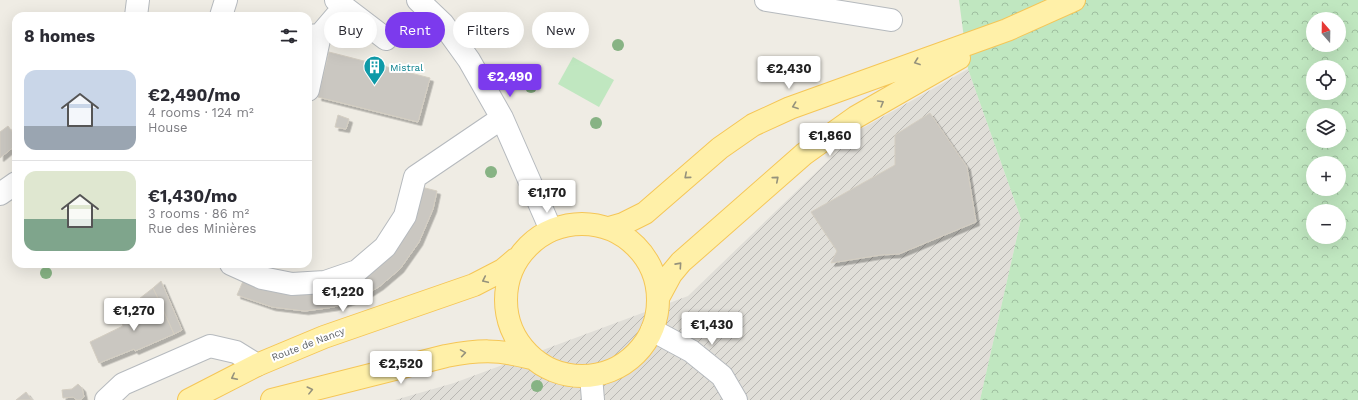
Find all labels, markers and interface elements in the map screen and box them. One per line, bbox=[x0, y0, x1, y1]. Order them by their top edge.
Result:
chip: Buy bbox=[324, 12, 377, 48]
chip: Rent bbox=[385, 12, 445, 48]
chip: Filters bbox=[453, 12, 524, 48]
chip: New bbox=[532, 12, 589, 48]
north arrow bbox=[1306, 12, 1346, 52]
map controls bbox=[1306, 12, 1346, 244]
icon: filters bbox=[278, 25, 300, 47]
text: 8 homes bbox=[24, 26, 95, 46]
building icon: Mistral bbox=[361, 54, 387, 87]
pin: €2,430 bbox=[756, 56, 822, 90]
one-way arrow bbox=[914, 58, 921, 66]
button: locate bbox=[1306, 60, 1346, 100]
text: €2,430 bbox=[766, 61, 812, 76]
place label: Mistral bbox=[390, 62, 423, 73]
pin: €2,490 bbox=[477, 64, 543, 98]
text: €2,490 bbox=[487, 69, 533, 84]
text: €2,490/mo bbox=[148, 85, 241, 105]
icon: home bbox=[56, 86, 104, 134]
one-way arrow bbox=[877, 100, 884, 107]
one-way arrow bbox=[791, 101, 798, 109]
text: 4 rooms · 124 m² bbox=[148, 105, 254, 120]
button: layers bbox=[1306, 108, 1346, 148]
text: House bbox=[148, 120, 188, 135]
pin: €1,860 bbox=[797, 123, 863, 157]
text: €1,860 bbox=[808, 128, 852, 143]
button: + bbox=[1306, 156, 1346, 196]
one-way arrow bbox=[684, 172, 691, 179]
one-way arrow bbox=[771, 176, 779, 183]
pin: €1,170 bbox=[514, 180, 580, 214]
text: €1,170 bbox=[528, 185, 566, 200]
text: €1,430/mo bbox=[148, 186, 237, 206]
icon: home bbox=[56, 187, 104, 235]
button: − bbox=[1306, 204, 1346, 244]
text: 3 rooms · 86 m² bbox=[148, 206, 249, 221]
text: Rue des Minières bbox=[148, 221, 256, 236]
one-way arrow bbox=[674, 262, 682, 270]
one-way arrow bbox=[482, 275, 490, 283]
pin: €1,220 bbox=[310, 279, 376, 313]
text: €1,220 bbox=[322, 284, 364, 299]
pin: €1,270 bbox=[101, 298, 167, 332]
text: €1,270 bbox=[113, 303, 155, 318]
pin: €1,430 bbox=[679, 312, 745, 346]
text: €1,430 bbox=[691, 317, 733, 332]
street label: Route de Nancy bbox=[270, 325, 347, 363]
one-way arrow bbox=[460, 349, 466, 358]
pin: €2,520 bbox=[368, 351, 434, 385]
text: €2,520 bbox=[379, 356, 423, 371]
one-way arrow bbox=[230, 372, 238, 380]
one-way arrow bbox=[306, 387, 313, 395]

